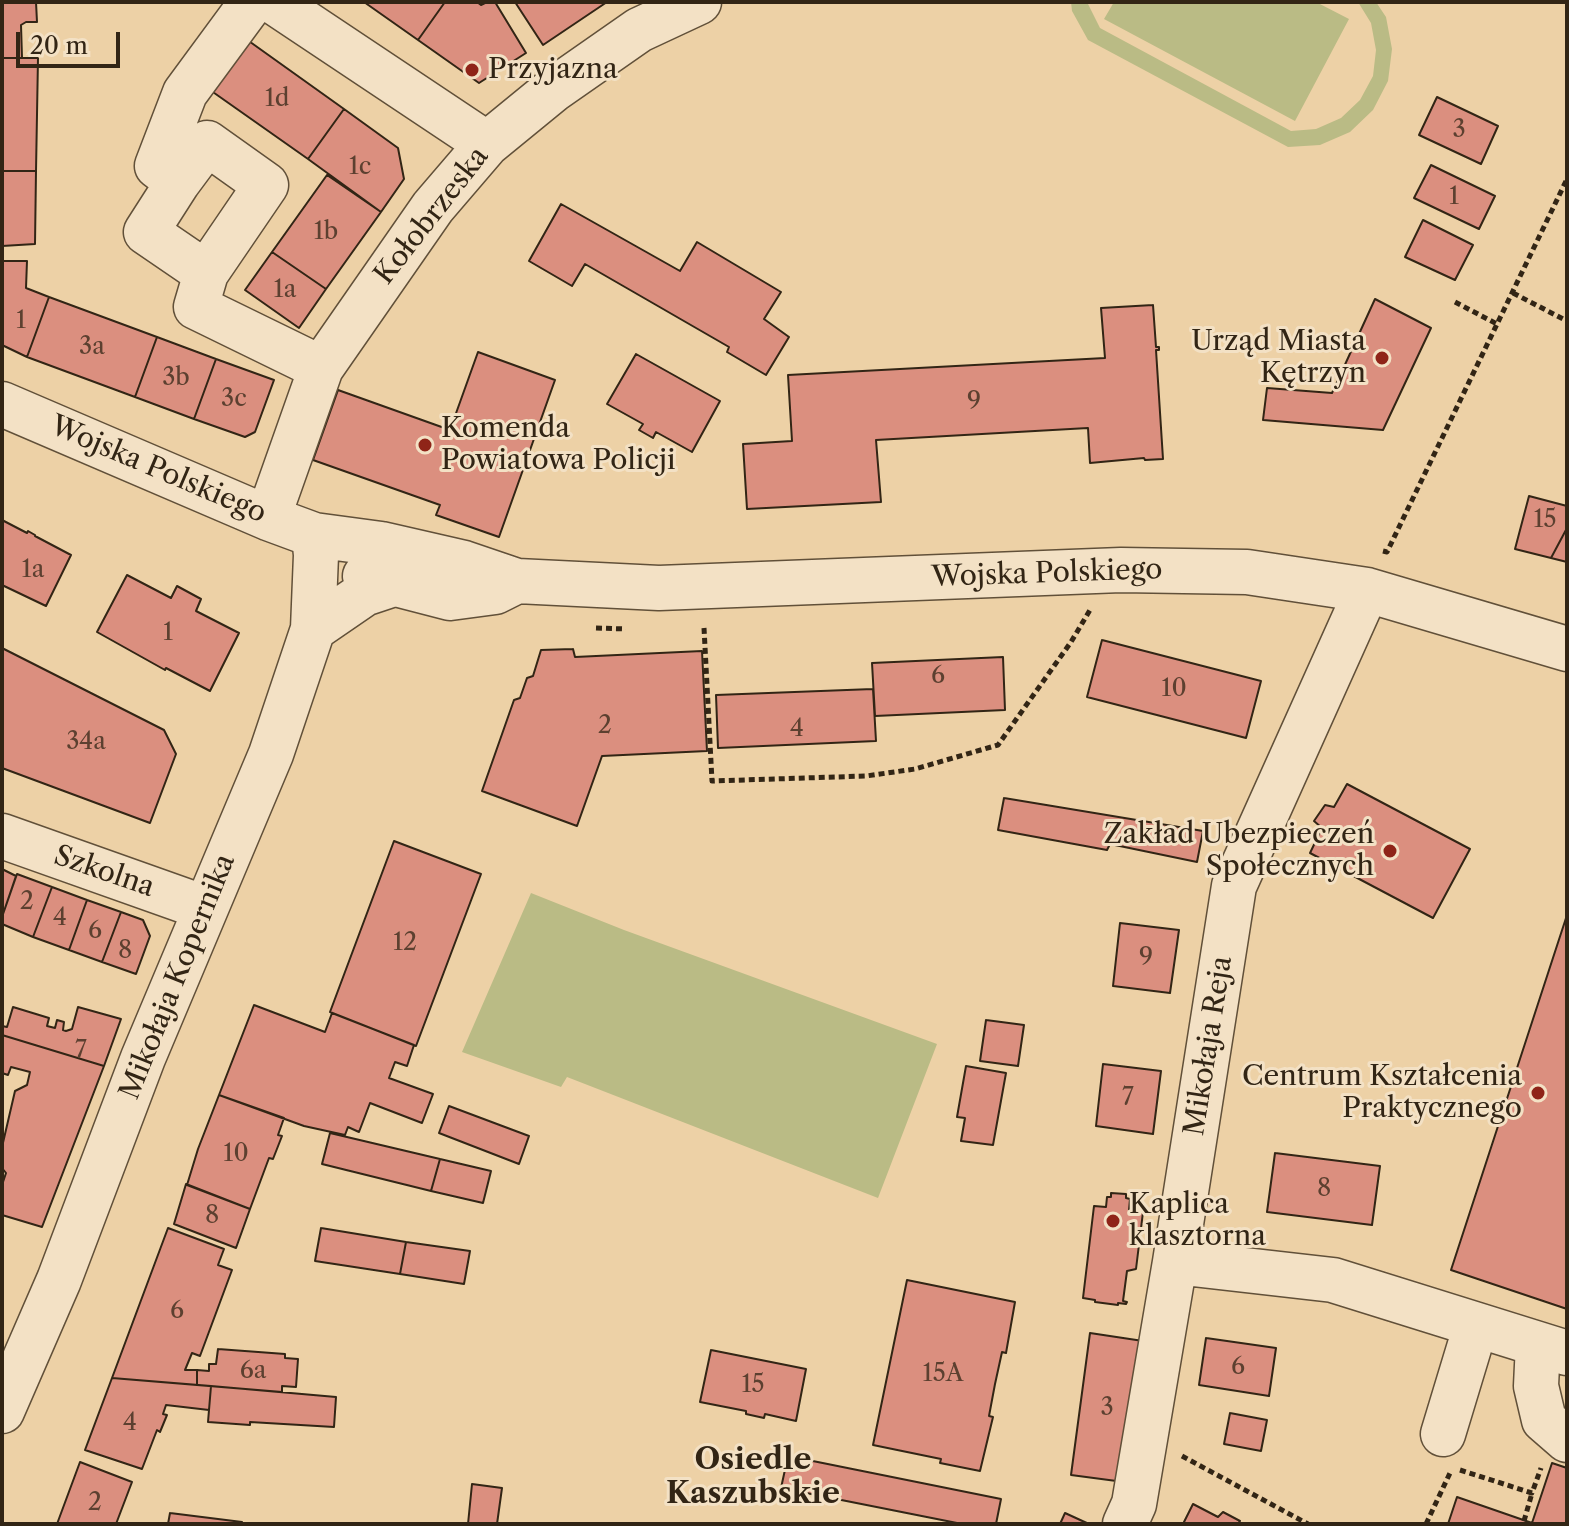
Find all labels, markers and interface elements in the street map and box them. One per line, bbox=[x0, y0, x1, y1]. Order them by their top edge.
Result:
scale bar bbox=[20, 16, 124, 66]
text: 20 m bbox=[30, 31, 88, 60]
place label: Przyjazna bbox=[488, 53, 618, 87]
marker: Przyjazna bbox=[463, 61, 481, 79]
house number: 1d bbox=[265, 85, 289, 113]
house number: 3 bbox=[1452, 116, 1466, 144]
street label: Kołobrzeska bbox=[368, 141, 496, 291]
house number: 1c bbox=[349, 153, 371, 181]
house number: 1 bbox=[1449, 183, 1459, 211]
house number: 1b bbox=[314, 218, 338, 246]
house number: 1a bbox=[274, 276, 296, 304]
house number: 1 bbox=[16, 307, 26, 335]
place label: Urząd Miasta Kętrzyn bbox=[1191, 325, 1366, 391]
house number: 3a bbox=[79, 333, 105, 361]
marker: Urząd Miasta Kętrzyn bbox=[1373, 349, 1391, 367]
house number: 3b bbox=[162, 364, 190, 392]
house number: 3c bbox=[221, 385, 247, 413]
house number: 9 bbox=[967, 388, 981, 416]
street label: Wojska Polskiego bbox=[45, 409, 271, 531]
place label: Komenda Powiatowa Policji bbox=[441, 412, 675, 478]
marker: Komenda Powiatowa Policji bbox=[416, 436, 434, 454]
house number: 15 bbox=[1533, 506, 1557, 534]
street label: Wojska Polskiego bbox=[931, 553, 1163, 595]
house number: 1a bbox=[22, 556, 44, 584]
house number: 1 bbox=[163, 619, 173, 647]
house number: 6 bbox=[931, 662, 945, 690]
house number: 10 bbox=[1161, 675, 1187, 703]
house number: 2 bbox=[598, 712, 612, 740]
house number: 4 bbox=[790, 715, 804, 743]
house number: 34a bbox=[66, 728, 106, 756]
place label: Zakład Ubezpieczeń Społecznych bbox=[1104, 818, 1374, 884]
street label: Szkolna bbox=[49, 839, 159, 905]
marker: Zakład Ubezpieczeń Społecznych bbox=[1381, 842, 1399, 860]
street label: Mikołaja Kopernika bbox=[113, 849, 243, 1105]
house number: 2 bbox=[20, 888, 34, 916]
house number: 4 bbox=[53, 904, 67, 932]
house number: 6 bbox=[88, 917, 102, 945]
house number: 12 bbox=[393, 929, 417, 957]
house number: 8 bbox=[118, 937, 132, 965]
house number: 9 bbox=[1139, 944, 1153, 972]
street label: Mikołaja Reja bbox=[1178, 954, 1240, 1138]
house number: 7 bbox=[75, 1037, 87, 1065]
place label: Centrum Kształcenia Praktycznego bbox=[1242, 1060, 1522, 1126]
house number: 7 bbox=[1122, 1084, 1134, 1112]
marker: Centrum Kształcenia Praktycznego bbox=[1529, 1084, 1547, 1102]
house number: 10 bbox=[223, 1140, 249, 1168]
house number: 8 bbox=[1317, 1175, 1331, 1203]
place label: Kaplica klasztorna bbox=[1129, 1188, 1266, 1254]
house number: 8 bbox=[205, 1202, 219, 1230]
marker: Kaplica klasztorna bbox=[1104, 1212, 1122, 1230]
house number: 6 bbox=[170, 1297, 184, 1325]
house number: 6 bbox=[1231, 1353, 1245, 1381]
house number: 6a bbox=[240, 1357, 266, 1385]
house number: 15A bbox=[923, 1360, 963, 1388]
house number: 15 bbox=[741, 1371, 765, 1399]
house number: 3 bbox=[1100, 1394, 1114, 1422]
house number: 4 bbox=[123, 1409, 137, 1437]
district label: Osiedle Kaszubskie bbox=[666, 1442, 840, 1512]
house number: 2 bbox=[88, 1489, 102, 1517]

